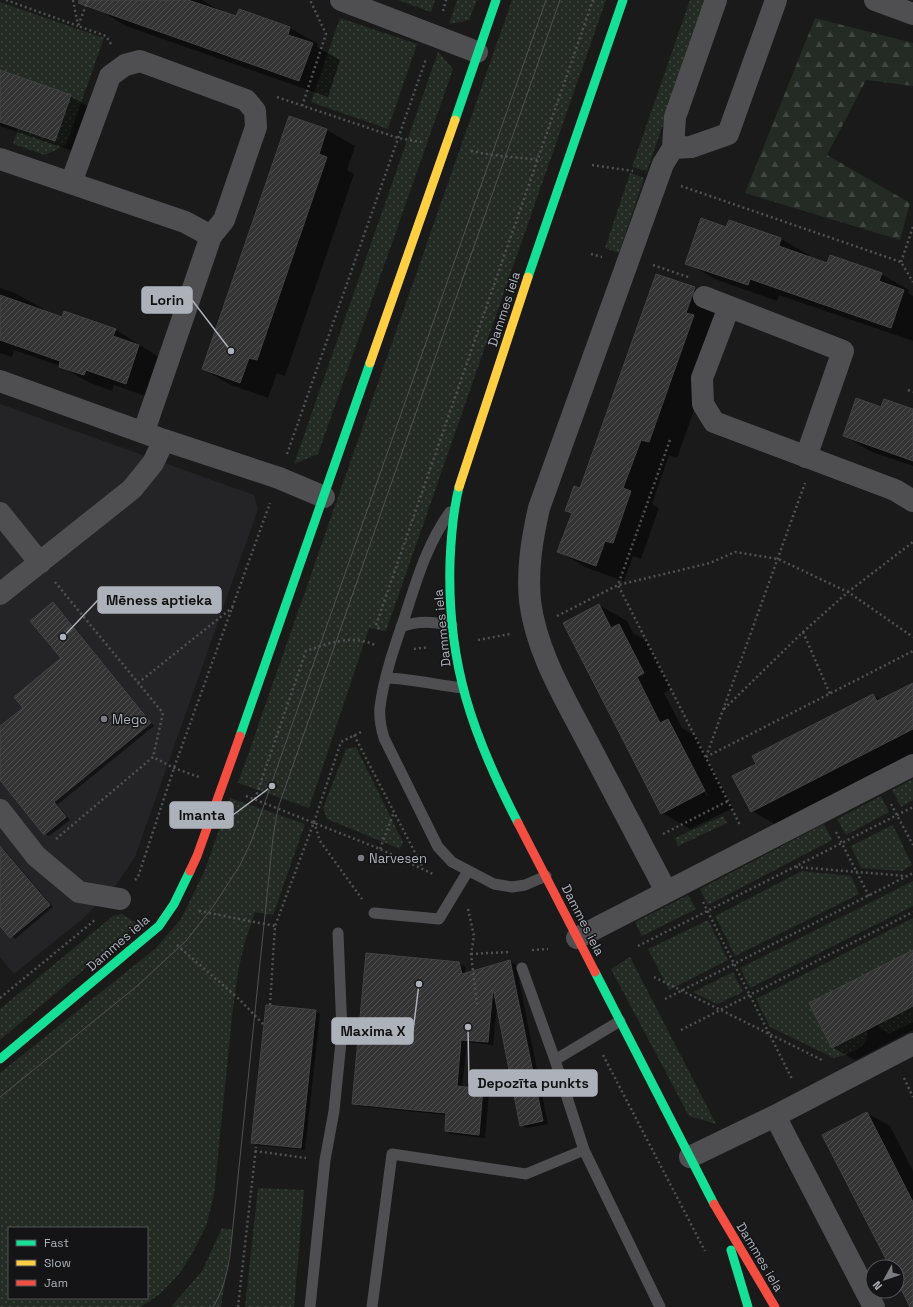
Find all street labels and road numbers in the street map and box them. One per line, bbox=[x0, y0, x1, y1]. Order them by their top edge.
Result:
street label: Dammes iela bbox=[484, 269, 524, 349]
street label: Dammes iela bbox=[429, 588, 455, 668]
street label: Dammes iela bbox=[558, 881, 608, 959]
street label: Dammes iela bbox=[83, 911, 153, 975]
street label: Dammes iela bbox=[733, 1219, 788, 1295]

